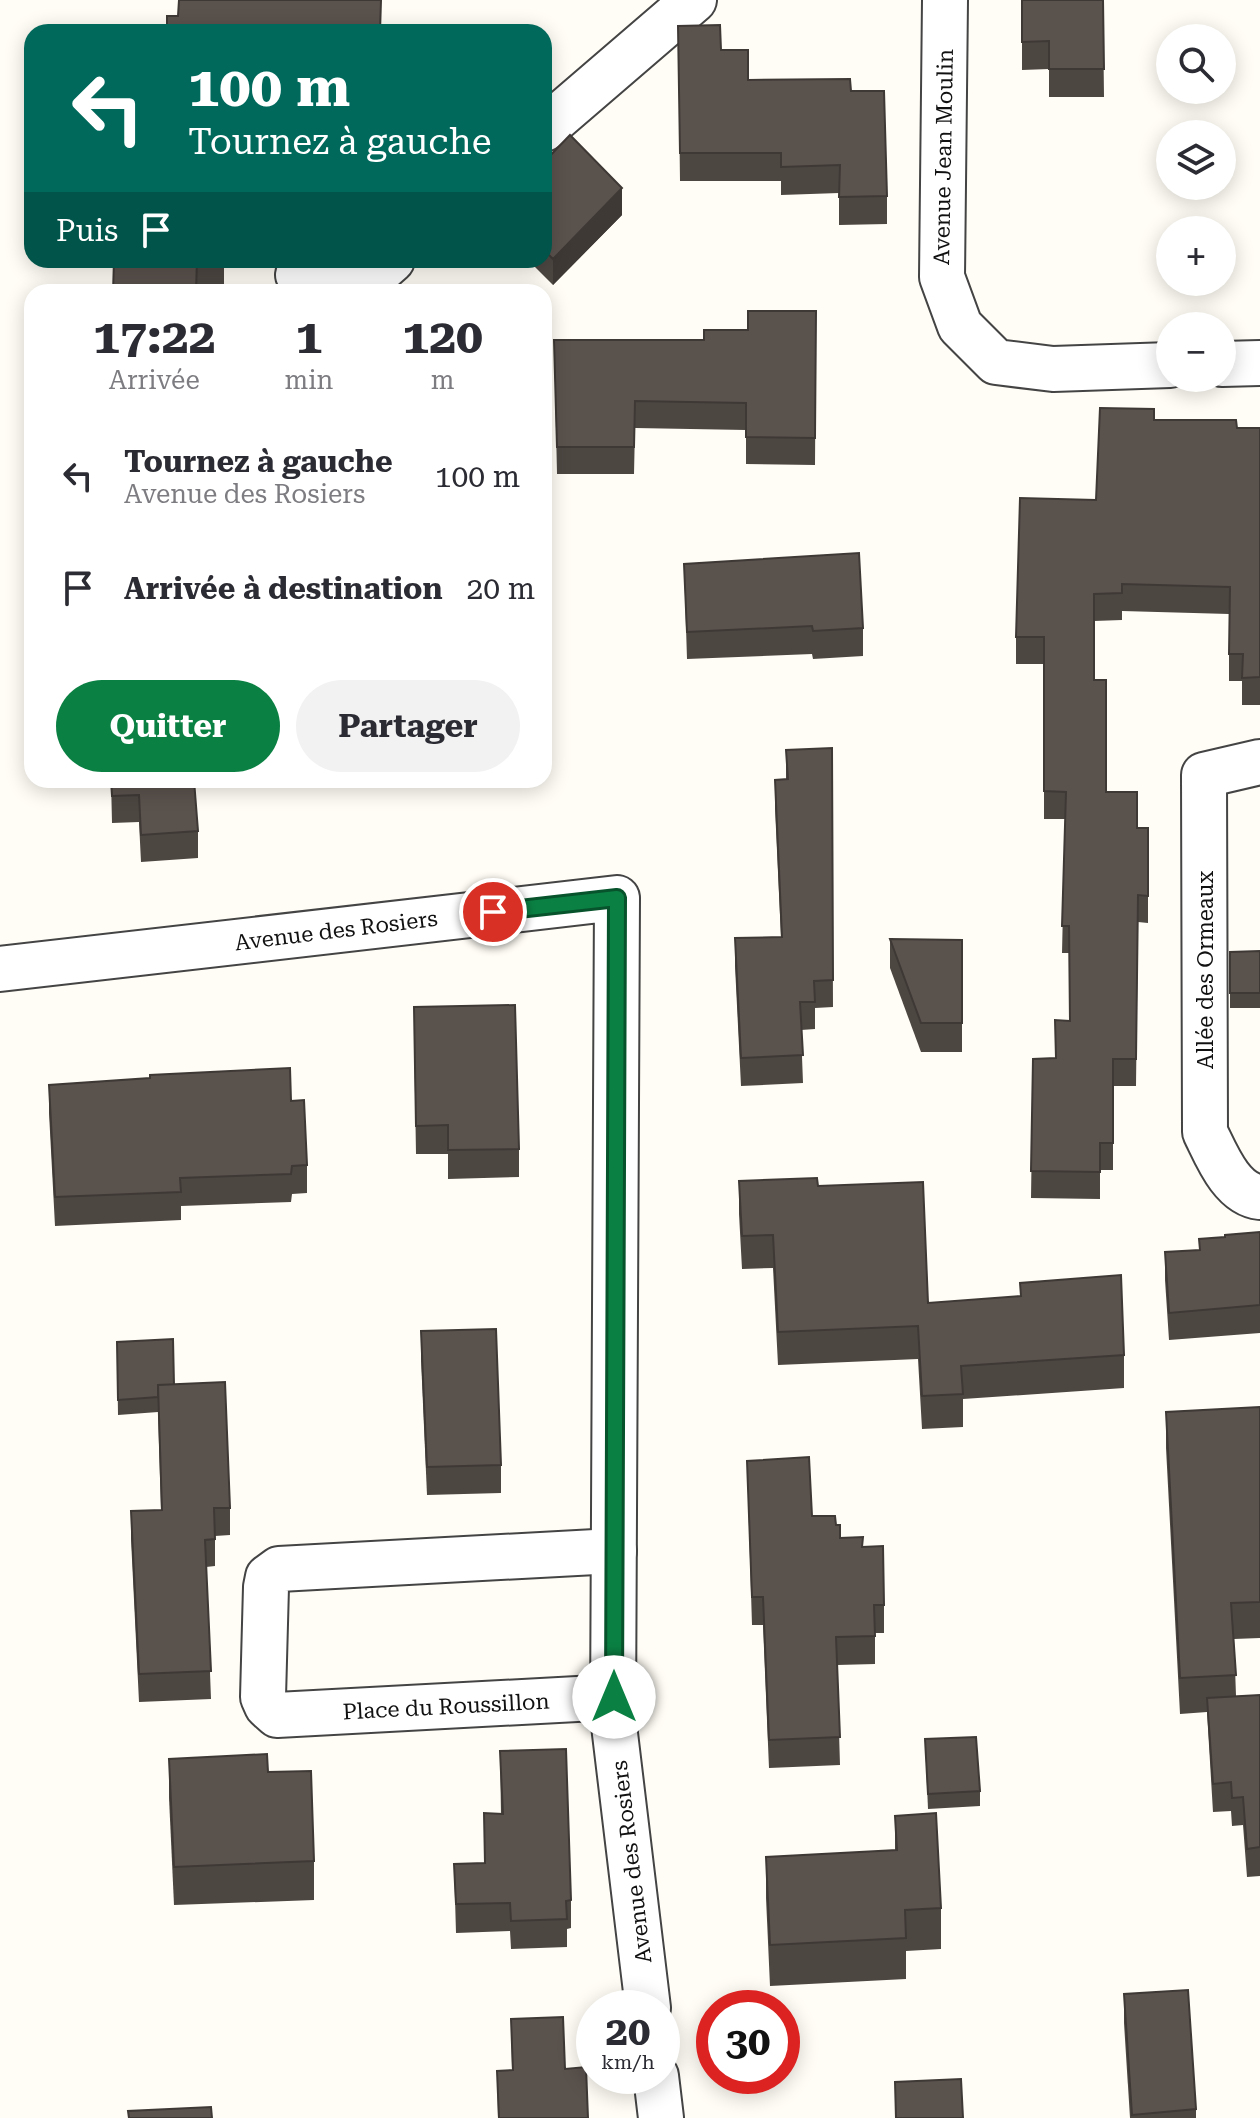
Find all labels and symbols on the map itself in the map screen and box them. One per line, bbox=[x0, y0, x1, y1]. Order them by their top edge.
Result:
street label: Avenue Jean Moulin bbox=[929, 49, 958, 265]
street label: Allée des Ormeaux bbox=[1193, 871, 1218, 1069]
pin bbox=[459, 878, 527, 946]
street label: Avenue des Rosiers bbox=[233, 906, 439, 955]
position arrow bbox=[572, 1655, 656, 1739]
street label: Place du Roussillon bbox=[342, 1689, 550, 1724]
street label: Avenue des Rosiers bbox=[607, 1759, 656, 1965]
speed limit sign: 30 bbox=[696, 1990, 800, 2094]

